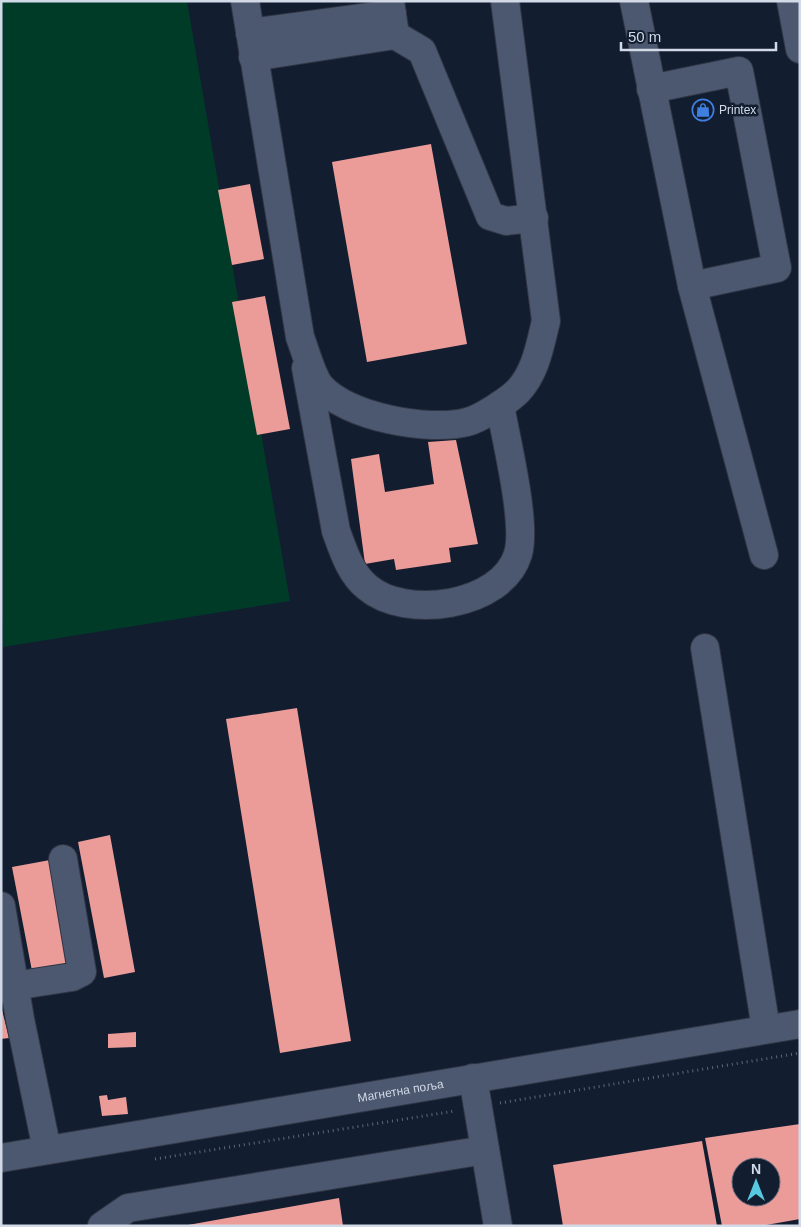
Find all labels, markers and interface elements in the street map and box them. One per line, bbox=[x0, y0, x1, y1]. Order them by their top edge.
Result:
scale bar bbox=[621, 20, 776, 52]
text: 50 m bbox=[628, 28, 661, 45]
shop icon: Printex bbox=[691, 98, 715, 122]
place label: Printex bbox=[719, 103, 756, 117]
street label: Магнетна поља bbox=[356, 1077, 445, 1105]
north arrow bbox=[731, 1157, 781, 1207]
text: N bbox=[751, 1161, 761, 1177]

